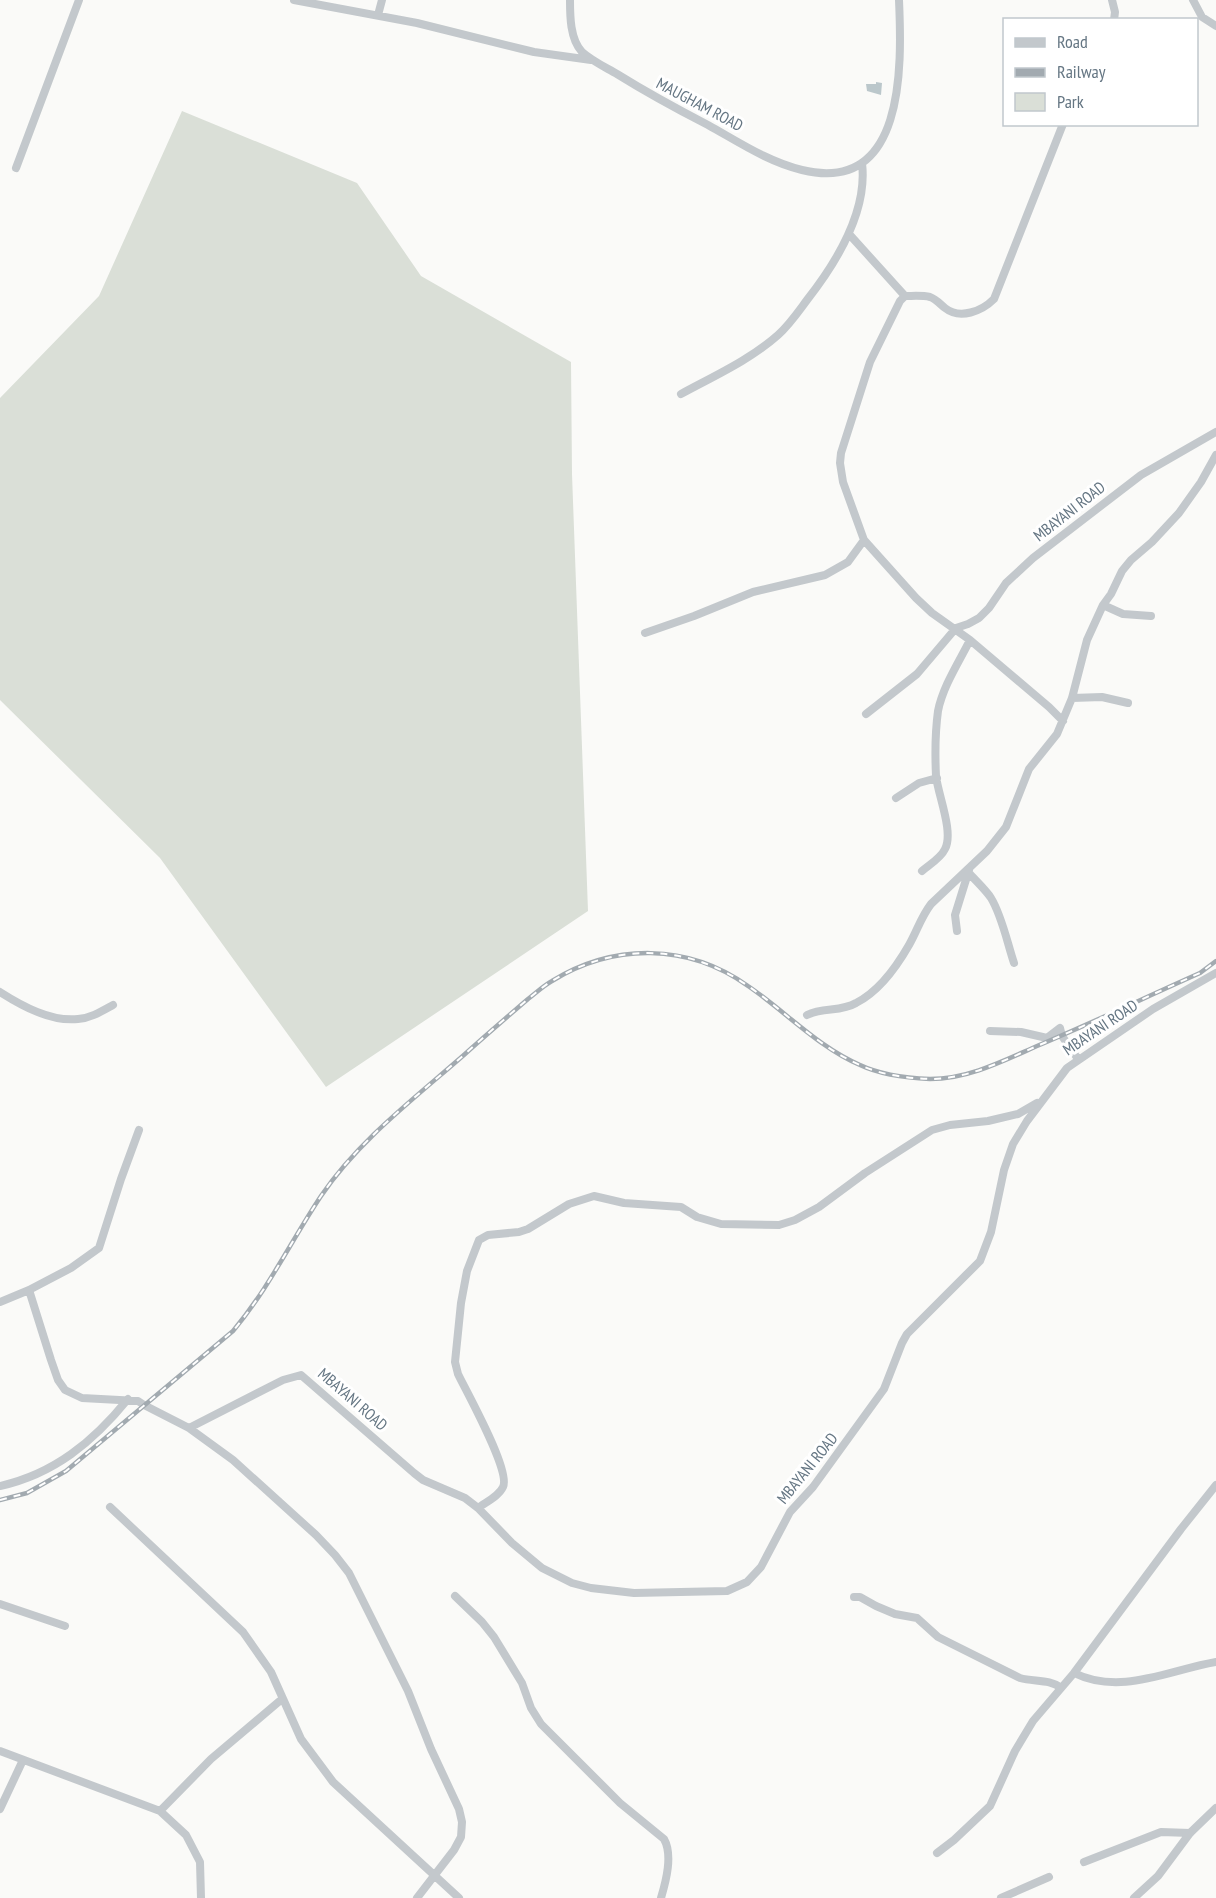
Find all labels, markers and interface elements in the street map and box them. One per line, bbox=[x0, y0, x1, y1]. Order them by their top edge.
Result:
legend bbox=[1003, 18, 1198, 126]
text: Road bbox=[1057, 30, 1088, 53]
text: Railway bbox=[1057, 60, 1106, 83]
street label: MAUGHAM ROAD bbox=[653, 73, 747, 135]
text: Park bbox=[1057, 90, 1084, 113]
street label: MBAYANI ROAD bbox=[1029, 477, 1109, 545]
street label: MBAYANI ROAD bbox=[1059, 995, 1141, 1059]
street label: MBAYANI ROAD bbox=[314, 1363, 392, 1435]
street label: MBAYANI ROAD bbox=[772, 1428, 842, 1508]

